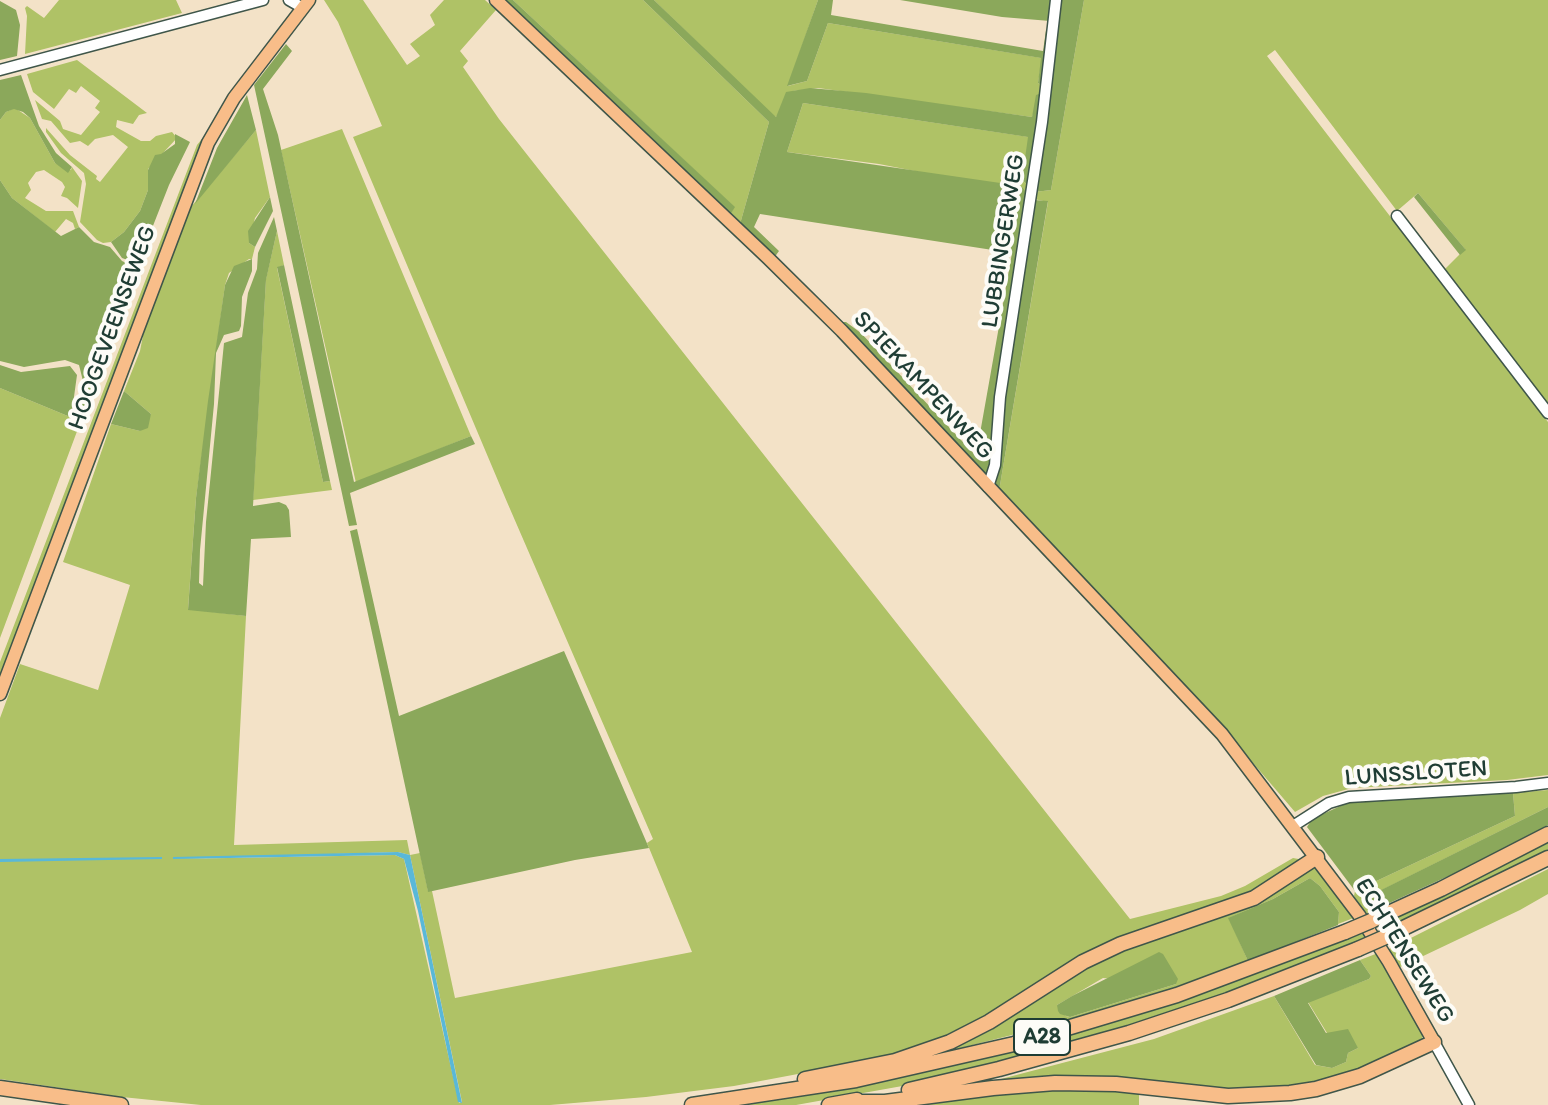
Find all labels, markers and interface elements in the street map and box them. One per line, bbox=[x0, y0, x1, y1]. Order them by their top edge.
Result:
street label: LUBBINGERWEG bbox=[976, 152, 1032, 330]
street label: HOOGEVEENSEWEG bbox=[63, 222, 163, 434]
street label: SPIEKAMPENWEG bbox=[847, 306, 999, 466]
street label: LUNSSLOTEN bbox=[1344, 755, 1488, 793]
street label: ECHTENSEWEG bbox=[1348, 873, 1460, 1029]
road number: A28 bbox=[1014, 1019, 1070, 1055]

